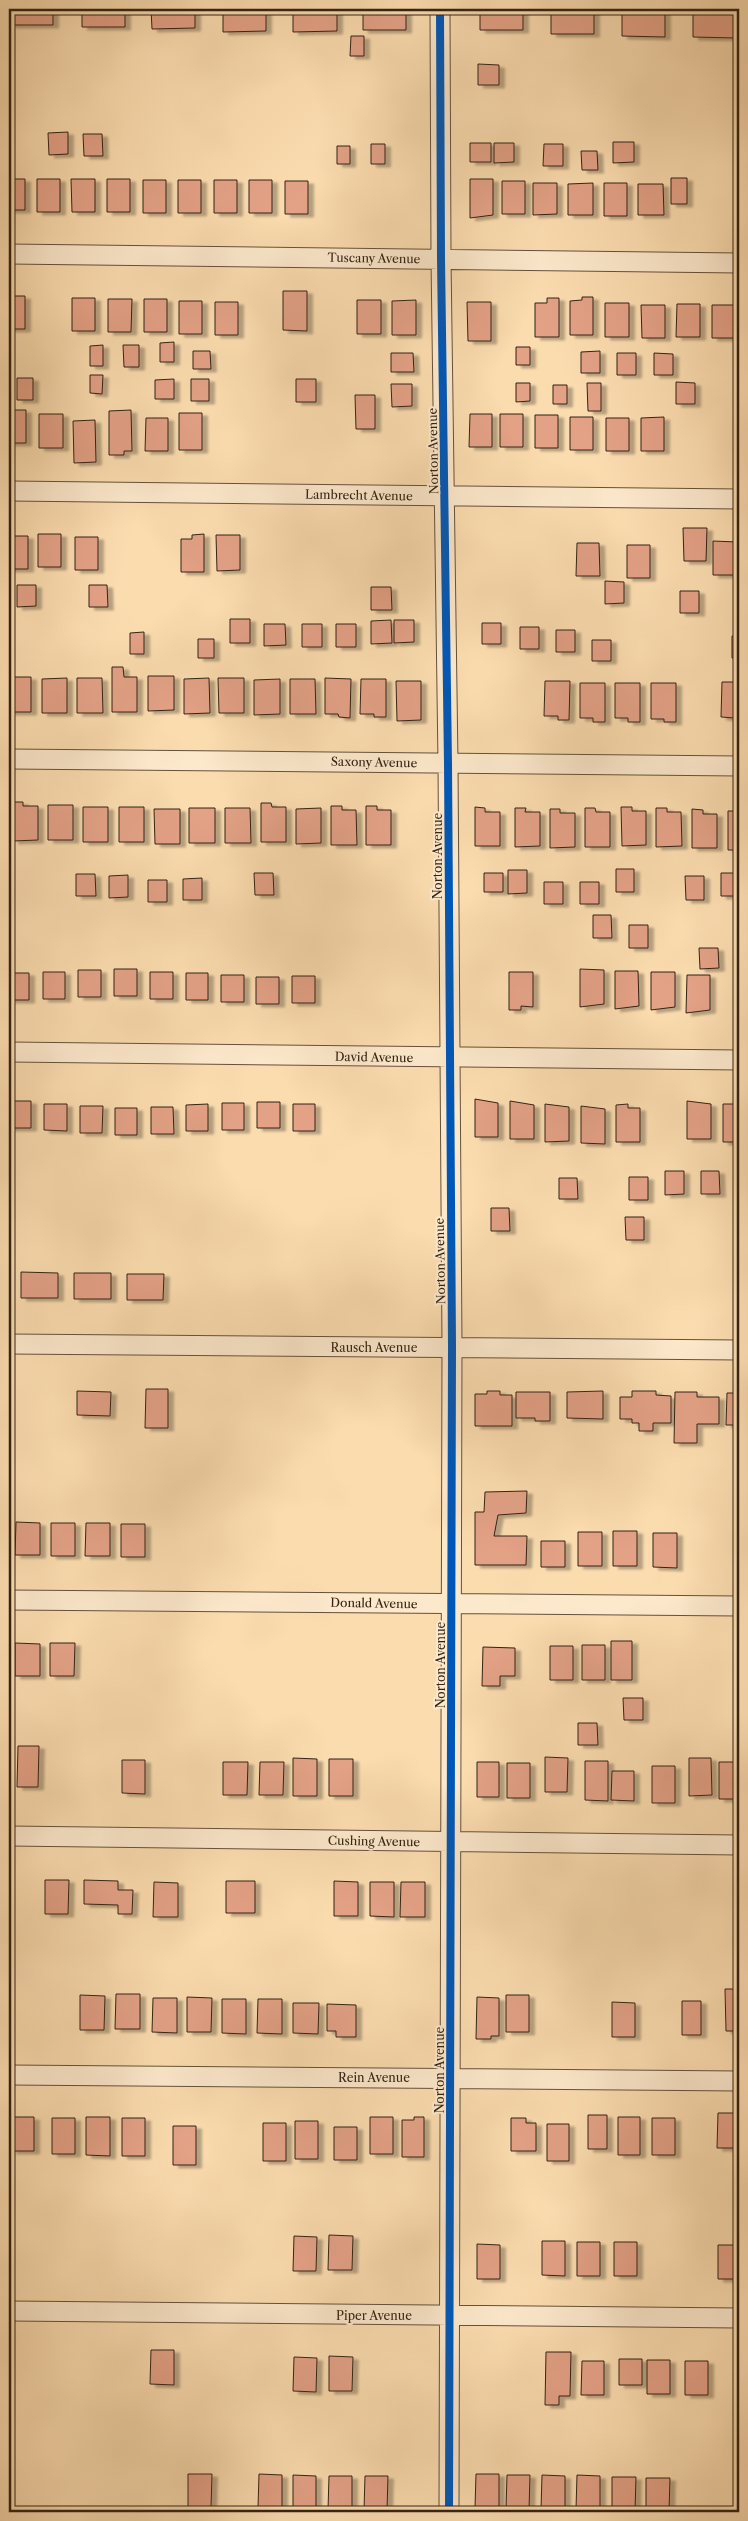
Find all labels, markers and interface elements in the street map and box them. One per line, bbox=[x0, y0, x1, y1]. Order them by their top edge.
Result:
street label: Tuscany Avenue bbox=[328, 250, 421, 266]
street label: Norton Avenue bbox=[425, 407, 441, 494]
street label: Lambrecht Avenue bbox=[305, 487, 413, 503]
street label: Saxony Avenue bbox=[331, 754, 418, 770]
street label: Norton Avenue bbox=[430, 812, 445, 899]
street label: David Avenue bbox=[335, 1049, 414, 1065]
street label: Norton Avenue bbox=[432, 1217, 448, 1304]
street label: Rausch Avenue bbox=[331, 1340, 418, 1355]
street label: Donald Avenue bbox=[330, 1595, 418, 1611]
street label: Norton Avenue bbox=[433, 1621, 448, 1708]
street label: Cushing Avenue bbox=[328, 1833, 421, 1849]
street label: Norton Avenue bbox=[432, 2026, 447, 2113]
street label: Rein Avenue bbox=[338, 2070, 410, 2085]
street label: Piper Avenue bbox=[336, 2308, 412, 2323]

